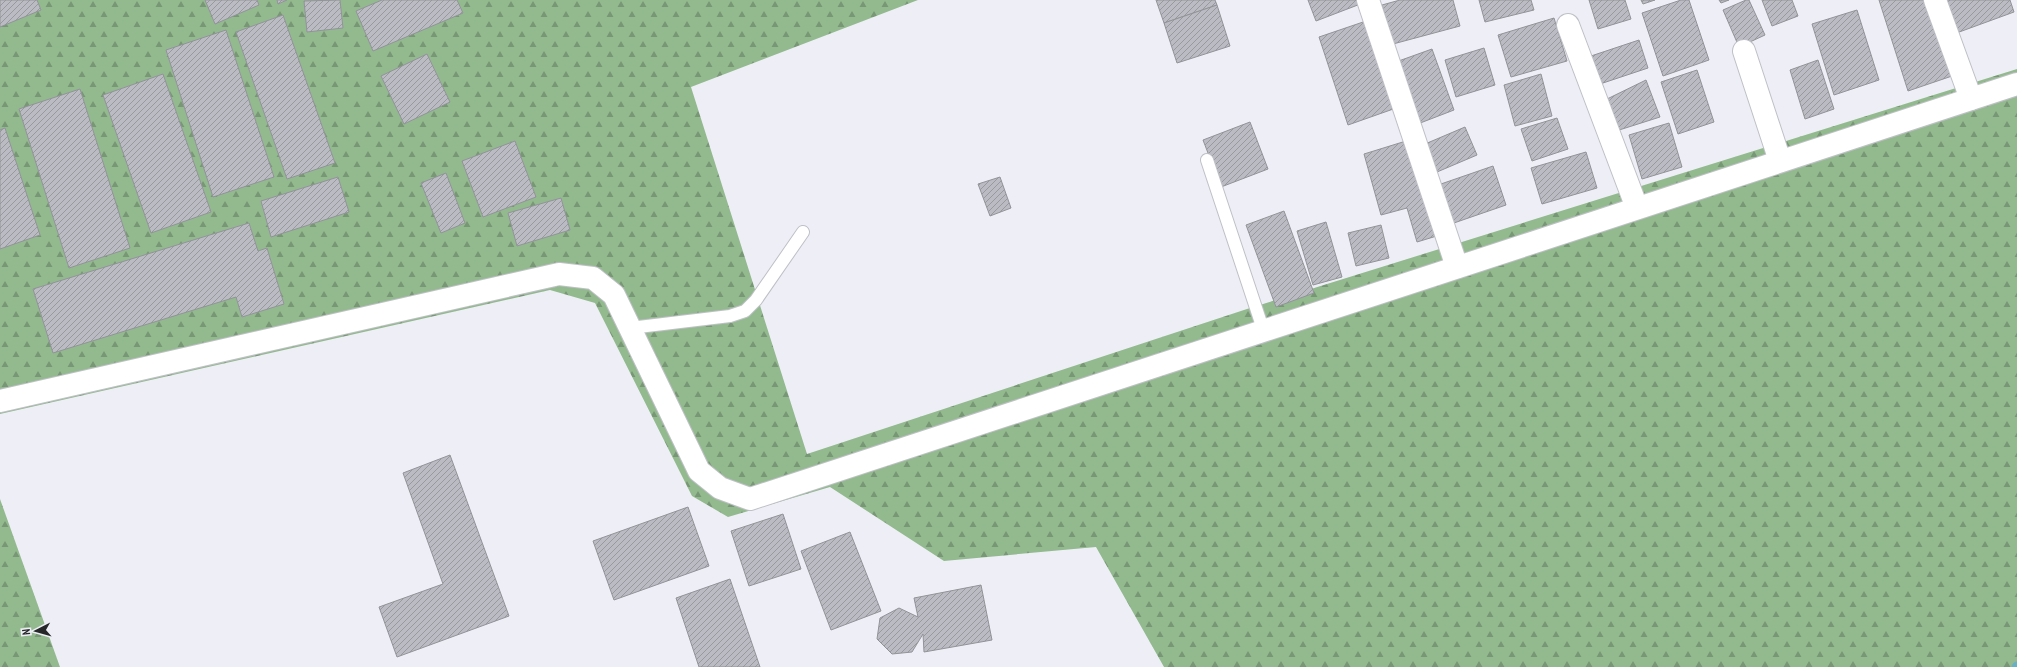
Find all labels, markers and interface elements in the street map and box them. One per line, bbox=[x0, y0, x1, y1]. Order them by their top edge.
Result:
north arrow bbox=[16, 611, 56, 651]
text: N bbox=[19, 628, 33, 636]

